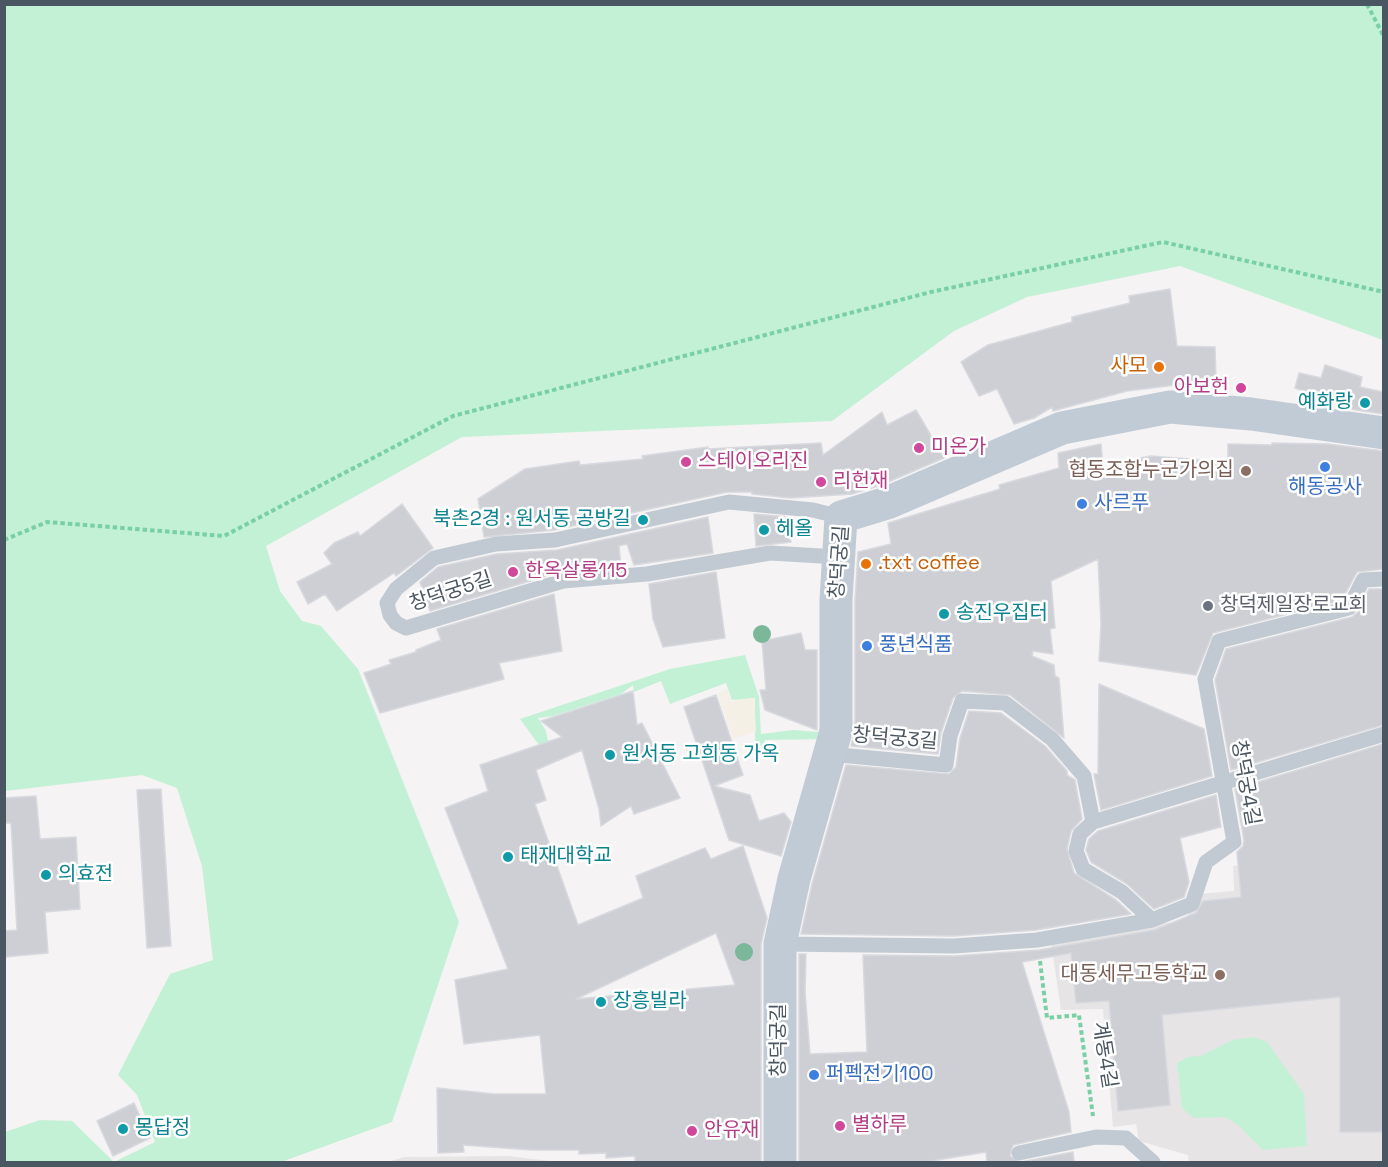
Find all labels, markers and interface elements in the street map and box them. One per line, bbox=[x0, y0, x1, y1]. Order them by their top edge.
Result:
place label: 사모 bbox=[1110, 355, 1147, 379]
marker: 사모 bbox=[1152, 360, 1166, 374]
place label: 아보헌 bbox=[1174, 376, 1229, 400]
marker: 아보헌 bbox=[1234, 381, 1248, 395]
place label: 예화랑 bbox=[1298, 391, 1353, 415]
marker: 예화랑 bbox=[1358, 396, 1372, 410]
place label: 미온가 bbox=[931, 436, 986, 460]
marker: 미온가 bbox=[912, 441, 926, 455]
place label: 스테이오리진 bbox=[698, 450, 808, 474]
marker: 스테이오리진 bbox=[679, 455, 693, 469]
place label: 협동조합누군가의집 bbox=[1068, 459, 1234, 483]
marker: 해동공사 bbox=[1318, 460, 1332, 474]
marker: 협동조합누군가의집 bbox=[1239, 464, 1253, 478]
place label: 리헌재 bbox=[833, 470, 888, 494]
marker: 리헌재 bbox=[814, 475, 828, 489]
place label: 해동공사 bbox=[1288, 476, 1362, 500]
place label: 사르푸 bbox=[1094, 492, 1149, 516]
marker: 사르푸 bbox=[1075, 497, 1089, 511]
place label: 북촌2경 : 원서동 공방길 bbox=[433, 508, 631, 532]
marker: 북촌2경 : 원서동 공방길 bbox=[636, 513, 650, 527]
place label: 헤올 bbox=[776, 518, 813, 542]
marker: 헤올 bbox=[757, 523, 771, 537]
street label: 창덕궁길 bbox=[825, 524, 855, 600]
place label: .txt coffee bbox=[878, 552, 980, 576]
marker: .txt coffee bbox=[859, 557, 873, 571]
place label: 한옥살롱115 bbox=[525, 560, 627, 584]
marker: 한옥살롱115 bbox=[506, 565, 520, 579]
street label: 창덕궁5길 bbox=[407, 567, 495, 617]
place label: 창덕제일장로교회 bbox=[1220, 594, 1367, 618]
marker: 창덕제일장로교회 bbox=[1201, 599, 1215, 613]
place label: 송진우집터 bbox=[956, 602, 1048, 626]
marker: 송진우집터 bbox=[937, 607, 951, 621]
place label: 풍년식품 bbox=[879, 634, 953, 658]
marker: 풍년식품 bbox=[860, 639, 874, 653]
street label: 창덕궁3길 bbox=[851, 723, 939, 755]
street label: 창덕궁4길 bbox=[1226, 739, 1264, 827]
place label: 원서동 고희동 가옥 bbox=[622, 743, 779, 767]
marker: 원서동 고희동 가옥 bbox=[603, 748, 617, 762]
place label: 태재대학교 bbox=[520, 845, 612, 869]
marker: 태재대학교 bbox=[501, 850, 515, 864]
place label: 의효전 bbox=[58, 863, 113, 887]
marker: 의효전 bbox=[39, 868, 53, 882]
place label: 대동세무고등학교 bbox=[1061, 963, 1208, 987]
marker: 대동세무고등학교 bbox=[1213, 968, 1227, 982]
place label: 장흥빌라 bbox=[613, 990, 687, 1014]
marker: 장흥빌라 bbox=[594, 995, 608, 1009]
street label: 창덕궁길 bbox=[768, 1003, 792, 1077]
street label: 계동4길 bbox=[1087, 1020, 1121, 1090]
place label: 퍼펙전기100 bbox=[826, 1063, 934, 1087]
marker: 퍼펙전기100 bbox=[807, 1068, 821, 1082]
place label: 별하루 bbox=[852, 1114, 907, 1138]
place label: 몽답정 bbox=[135, 1117, 190, 1141]
place label: 안유재 bbox=[704, 1119, 759, 1143]
marker: 별하루 bbox=[833, 1119, 847, 1133]
marker: 몽답정 bbox=[116, 1122, 130, 1136]
marker: 안유재 bbox=[685, 1124, 699, 1138]

